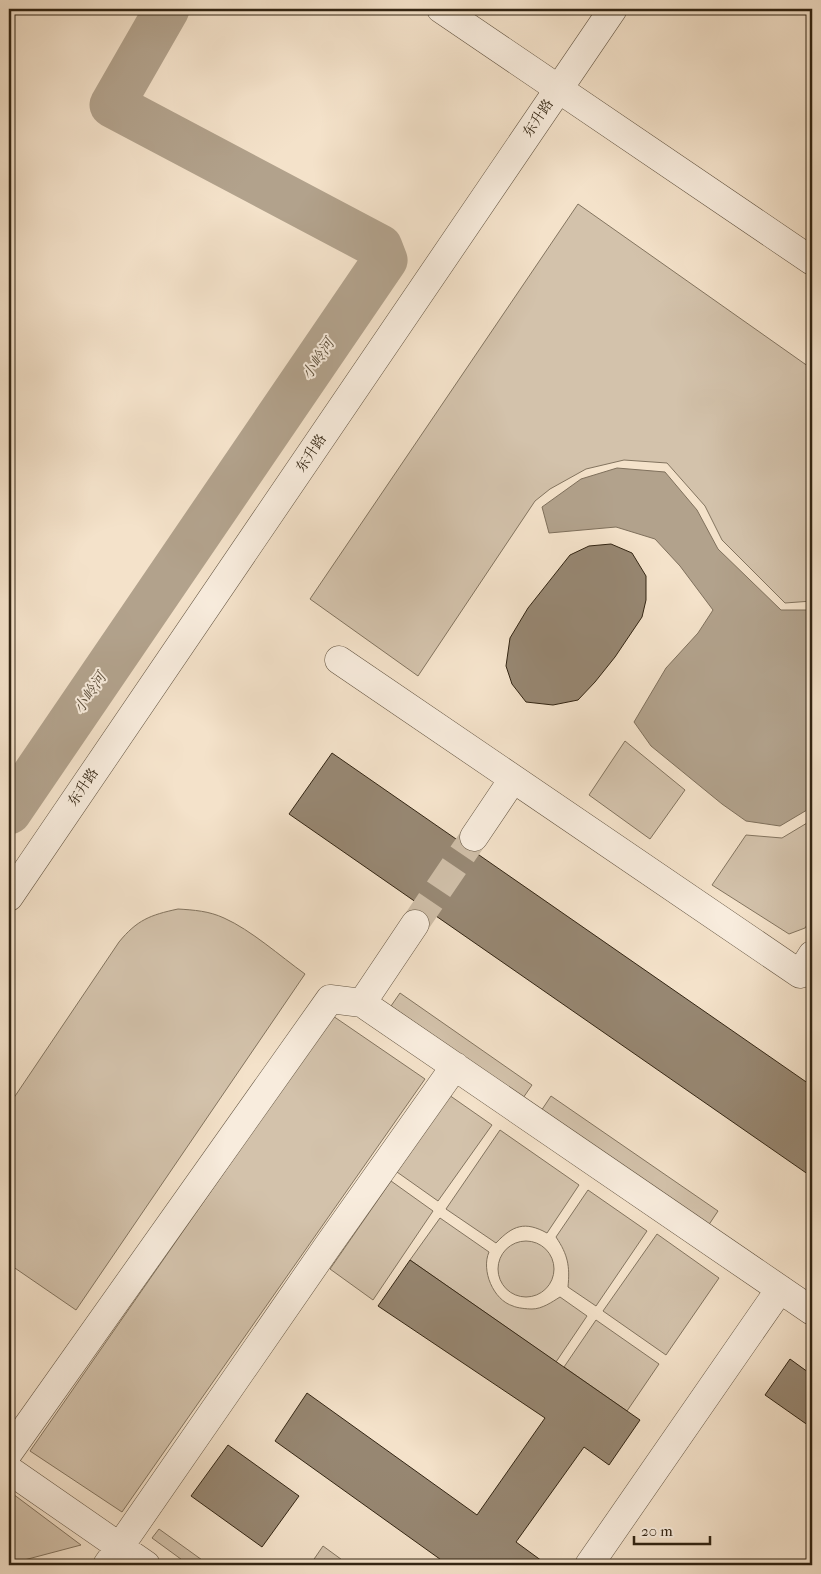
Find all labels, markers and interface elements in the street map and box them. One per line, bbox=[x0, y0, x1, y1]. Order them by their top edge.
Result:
street label: 东升路 bbox=[519, 96, 557, 140]
water label: 小岭河 bbox=[298, 333, 340, 383]
street label: 东升路 bbox=[292, 431, 330, 475]
water label: 小岭河 bbox=[70, 667, 112, 717]
street label: 东升路 bbox=[64, 765, 102, 809]
scale bar bbox=[634, 1514, 710, 1546]
text: 20 m bbox=[641, 1522, 673, 1540]

